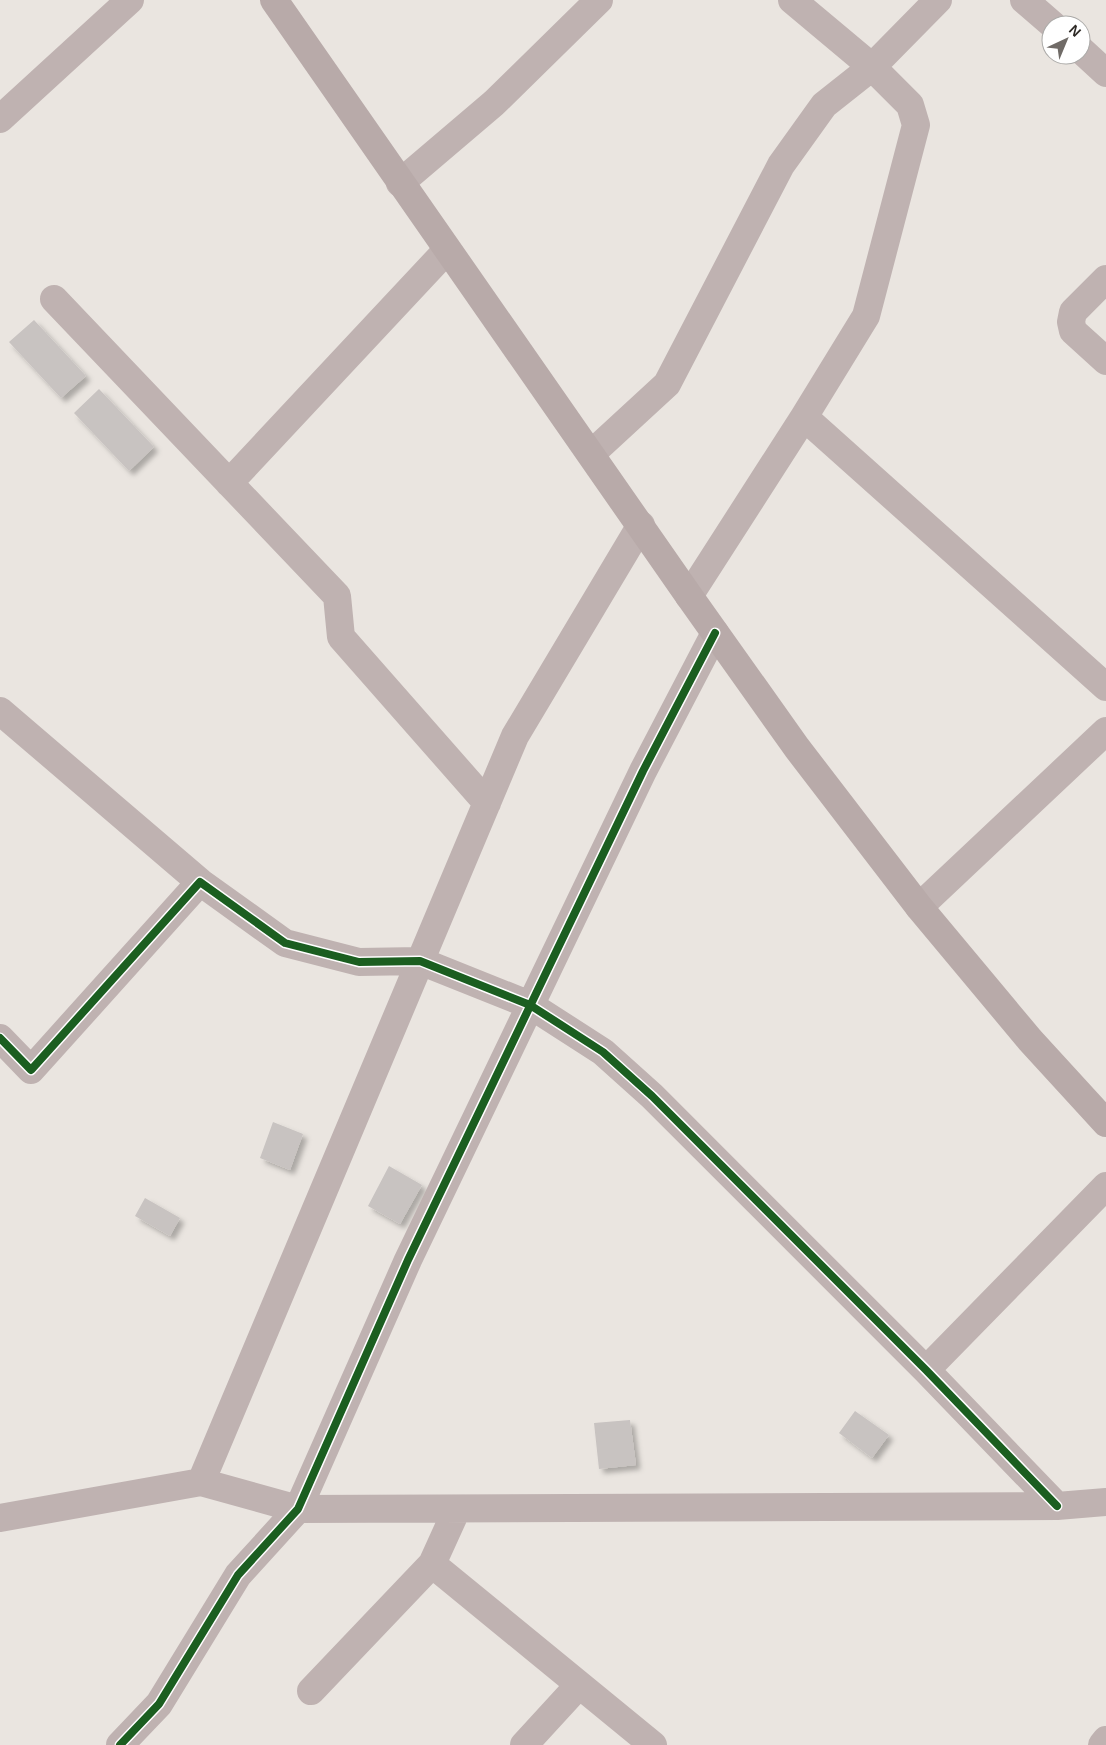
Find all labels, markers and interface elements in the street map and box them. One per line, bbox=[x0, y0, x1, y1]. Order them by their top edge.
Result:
north arrow bbox=[1041, 15, 1091, 65]
text: N bbox=[1066, 21, 1084, 40]

